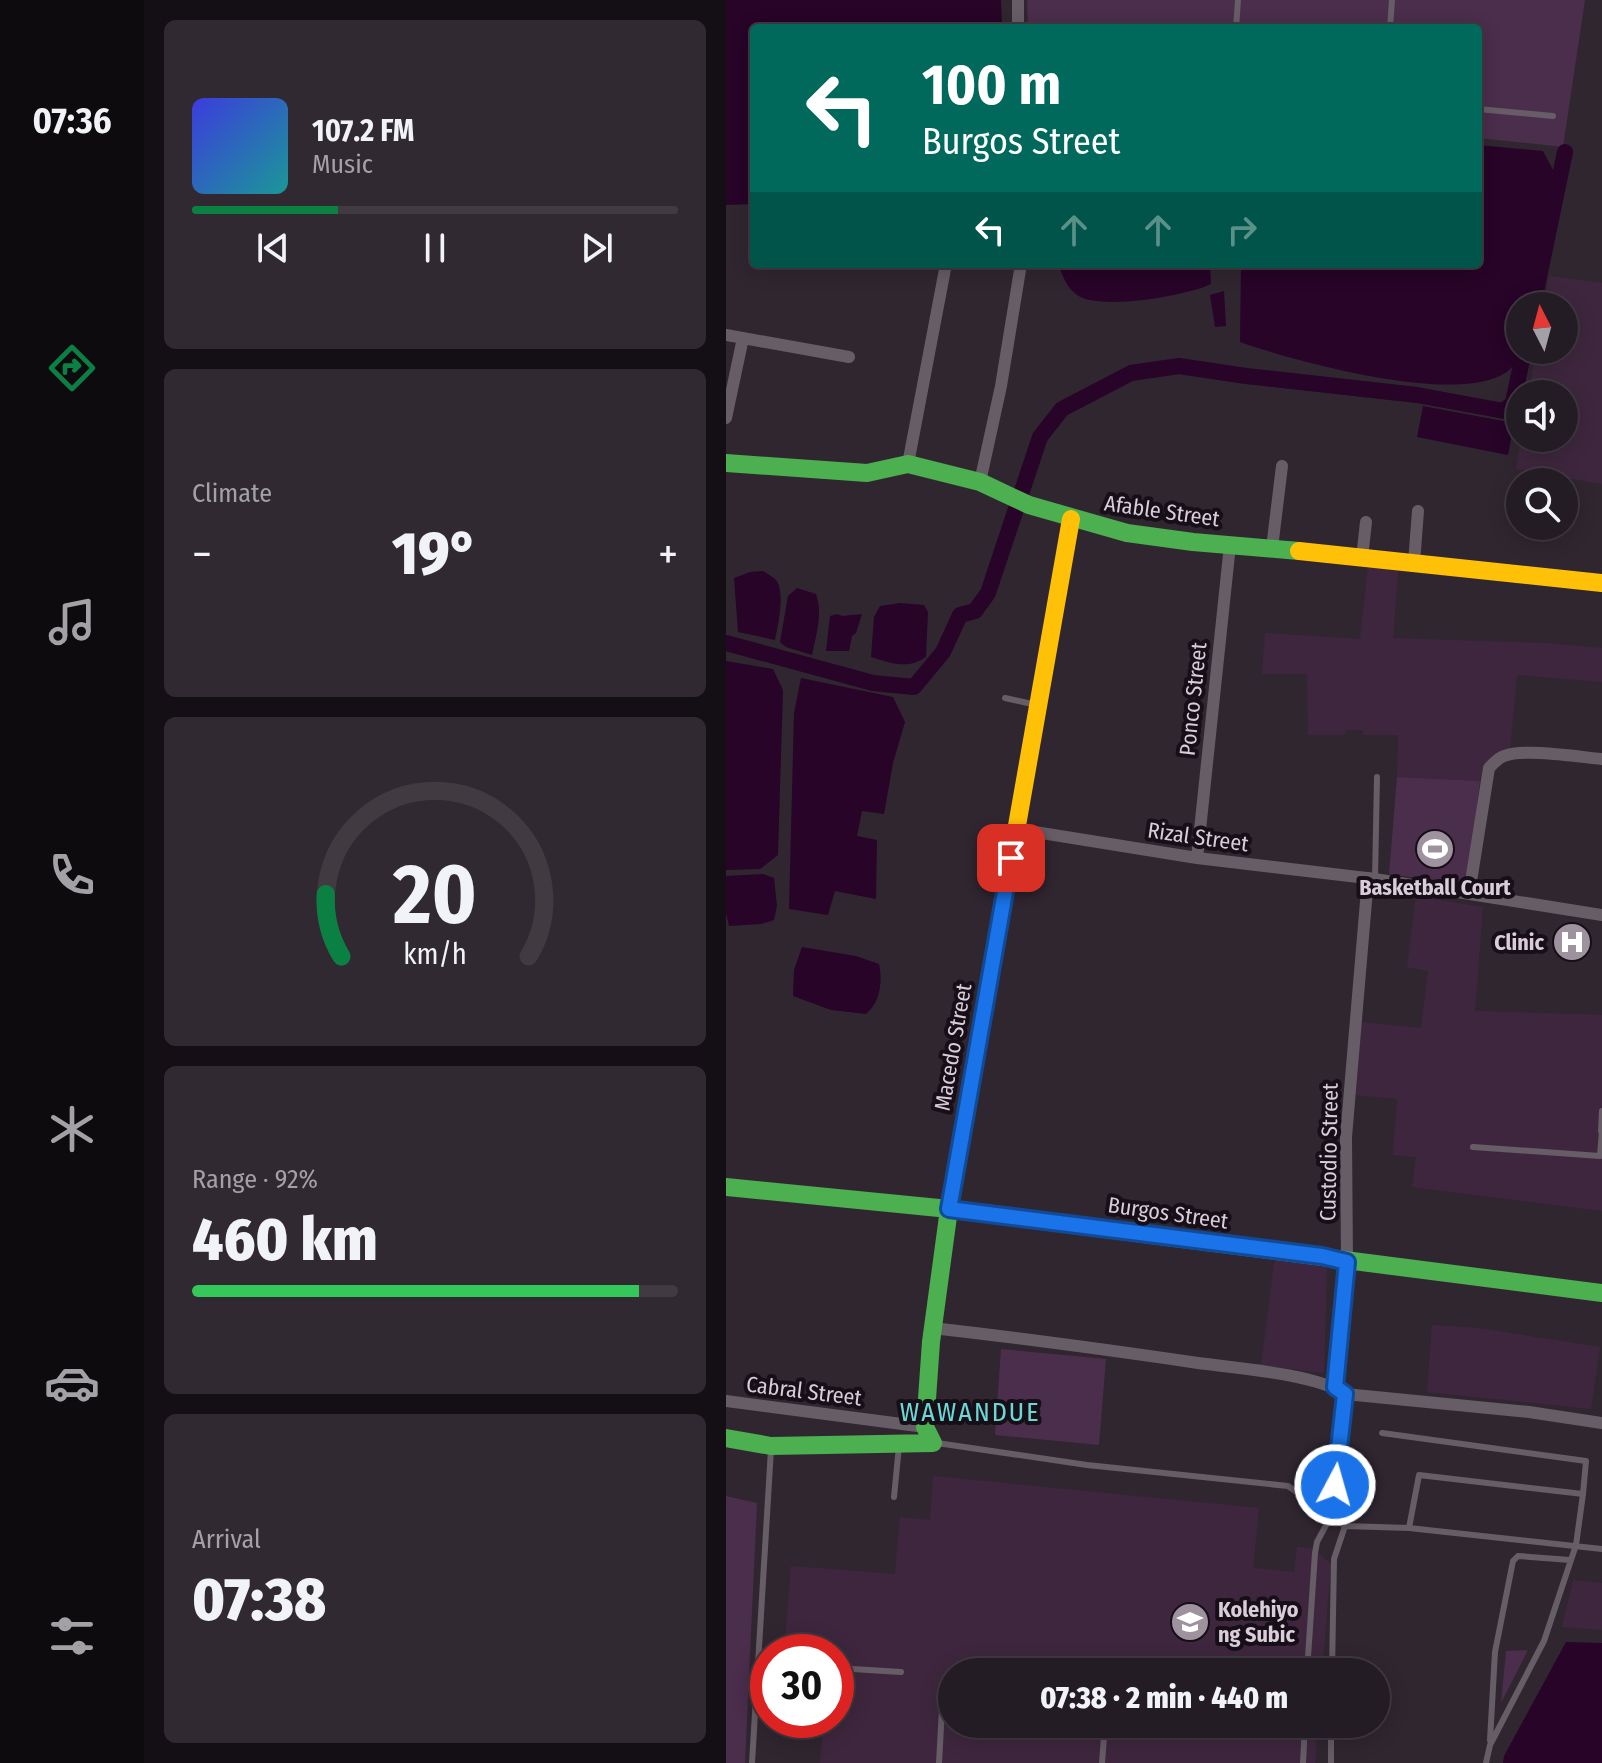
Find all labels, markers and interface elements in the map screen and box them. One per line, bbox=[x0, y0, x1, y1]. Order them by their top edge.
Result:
text: 100 m bbox=[922, 52, 1061, 119]
icon: left bbox=[790, 56, 894, 160]
text: 07:36 bbox=[32, 99, 112, 143]
text: 107.2 FM bbox=[312, 113, 414, 149]
text: Burgos Street bbox=[922, 120, 1120, 164]
text: Music bbox=[312, 149, 373, 180]
icon: left bbox=[968, 208, 1012, 252]
icon: ahead bbox=[1052, 208, 1096, 252]
icon: ahead bbox=[1136, 208, 1180, 252]
icon: right bbox=[1220, 208, 1264, 252]
icon: previous bbox=[251, 226, 295, 270]
icon: pause bbox=[413, 226, 457, 270]
icon: next bbox=[575, 226, 619, 270]
north arrow bbox=[1506, 292, 1578, 364]
map controls bbox=[1506, 292, 1578, 540]
icon: directions bbox=[44, 340, 100, 396]
button: sound bbox=[1506, 380, 1578, 452]
button: search bbox=[1506, 468, 1578, 540]
text: Climate bbox=[192, 478, 272, 509]
street label: Afable Street bbox=[1103, 490, 1222, 533]
text: 19° bbox=[392, 518, 478, 590]
text: − bbox=[192, 528, 212, 581]
text: + bbox=[658, 528, 678, 581]
icon: music bbox=[44, 594, 100, 650]
street label: Ponco Street bbox=[1174, 640, 1212, 757]
street label: Rizal Street bbox=[1146, 817, 1251, 858]
pin bbox=[977, 824, 1045, 892]
sports icon: Basketball Court bbox=[1414, 828, 1456, 870]
icon: arrive bbox=[989, 836, 1033, 880]
text: 20 bbox=[392, 845, 477, 945]
icon: phone bbox=[44, 847, 100, 903]
place label: Basketball Court bbox=[1359, 874, 1511, 901]
hospital icon: Clinic bbox=[1551, 921, 1593, 963]
place label: Clinic bbox=[1494, 929, 1544, 956]
text: km/h bbox=[403, 938, 467, 973]
street label: Macedo Street bbox=[929, 980, 978, 1113]
street label: Custodio Street bbox=[1314, 1082, 1344, 1221]
icon: climate bbox=[44, 1101, 100, 1157]
text: Range · 92% bbox=[192, 1164, 318, 1195]
street label: Burgos Street bbox=[1106, 1191, 1231, 1235]
text: 460 km bbox=[192, 1204, 378, 1276]
icon: car bbox=[44, 1355, 100, 1411]
street label: Cabral Street bbox=[745, 1371, 864, 1412]
district label: WAWANDUE bbox=[900, 1397, 1040, 1428]
position arrow bbox=[1293, 1443, 1377, 1527]
text: Arrival bbox=[192, 1524, 261, 1555]
text: 07:38 bbox=[192, 1564, 326, 1636]
place label: Kolehiyo ng Subic bbox=[1218, 1596, 1299, 1648]
school or university icon: Kolehiyo ng Subic bbox=[1169, 1601, 1211, 1643]
icon: filters bbox=[44, 1608, 100, 1664]
speed limit sign: 30 bbox=[750, 1634, 854, 1738]
text: 07:38 · 2 min · 440 m bbox=[1040, 1680, 1288, 1716]

